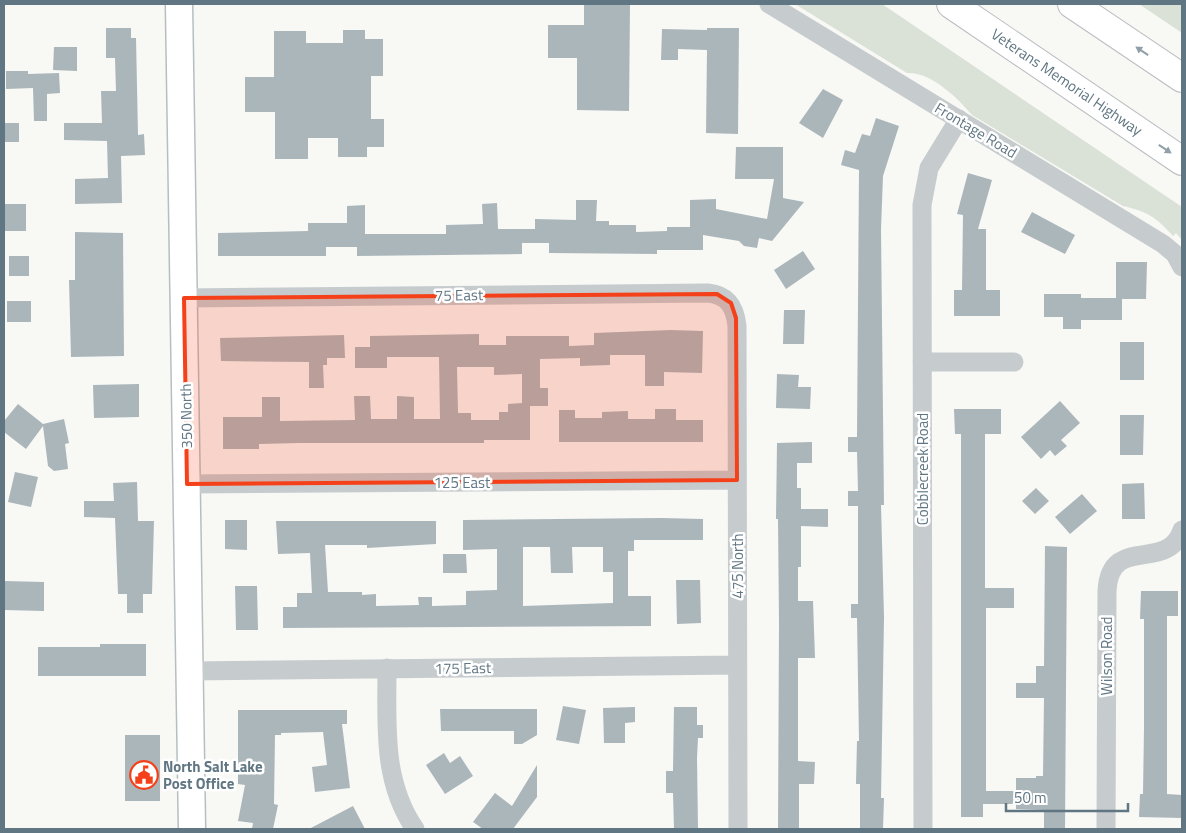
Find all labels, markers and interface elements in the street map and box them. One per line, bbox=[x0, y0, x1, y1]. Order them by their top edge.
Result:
street label: Veterans Memorial Highway bbox=[987, 23, 1147, 141]
one-way arrow bbox=[1135, 46, 1148, 55]
street label: Frontage Road bbox=[930, 96, 1022, 164]
one-way arrow bbox=[1158, 144, 1172, 154]
street label: 75 East bbox=[435, 283, 484, 307]
street label: 350 North bbox=[174, 383, 198, 449]
street label: Cobblecreek Road bbox=[911, 413, 934, 525]
street label: 125 East bbox=[434, 471, 491, 494]
street label: 475 North bbox=[726, 534, 749, 599]
street label: Wilson Road bbox=[1095, 617, 1118, 695]
street label: 175 East bbox=[435, 656, 492, 680]
place label: North Salt Lake Post Office bbox=[163, 755, 263, 795]
public building icon: North Salt Lake Post Office bbox=[129, 760, 159, 790]
scale bar bbox=[1006, 780, 1128, 812]
text: 50 m bbox=[1014, 786, 1047, 809]

